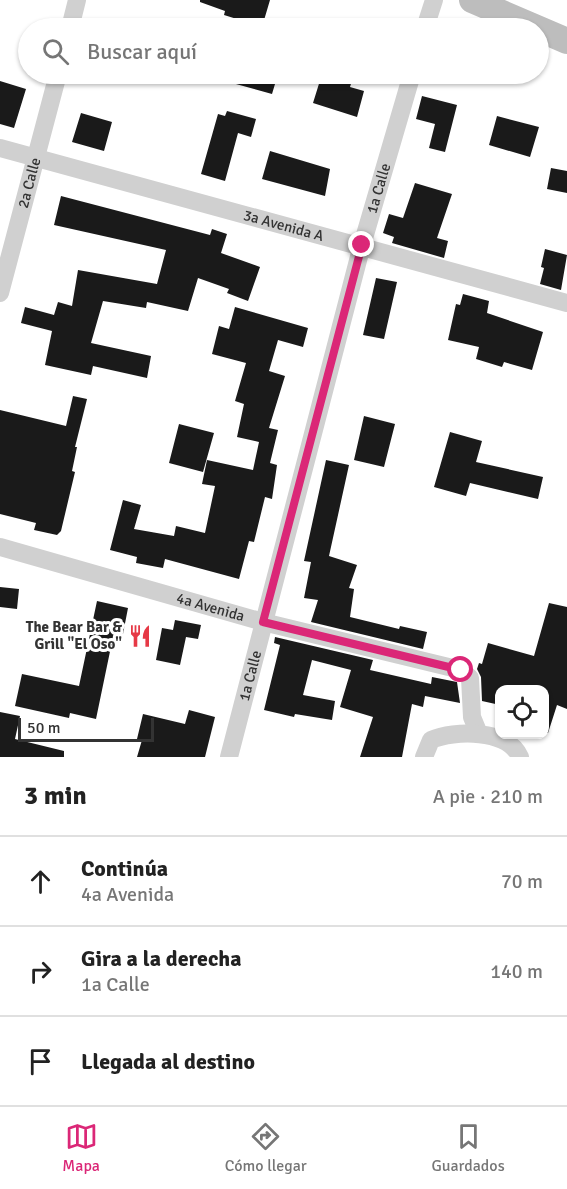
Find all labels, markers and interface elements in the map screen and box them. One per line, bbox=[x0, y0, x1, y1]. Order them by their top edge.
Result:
search box bbox=[18, 18, 549, 84]
icon: search bbox=[39, 35, 72, 68]
text: Buscar aquí bbox=[87, 38, 197, 65]
street label: 2a Calle bbox=[14, 156, 44, 210]
street label: 1a Calle bbox=[363, 161, 394, 216]
street label: 3a Avenida A bbox=[241, 206, 326, 245]
route end bbox=[348, 231, 374, 257]
street label: 4a Avenida bbox=[175, 589, 247, 625]
place label: The Bear Bar & Grill "El Oso" bbox=[26, 618, 122, 653]
restaurant icon: The Bear Bar & Grill "El Oso" bbox=[127, 623, 153, 649]
street label: 1a Calle bbox=[235, 648, 265, 703]
route start bbox=[447, 656, 473, 682]
map controls bbox=[495, 685, 549, 739]
button: locate bbox=[495, 685, 549, 739]
scale bar bbox=[18, 715, 154, 742]
text: 50 m bbox=[27, 718, 61, 738]
text: 3 min bbox=[24, 780, 87, 812]
text: A pie · 210 m bbox=[433, 784, 543, 809]
text: Continúa bbox=[81, 855, 168, 882]
icon: ahead bbox=[24, 865, 57, 898]
text: 70 m bbox=[501, 869, 543, 894]
text: 4a Avenida bbox=[81, 882, 174, 907]
text: Gira a la derecha bbox=[81, 945, 242, 972]
icon: right bbox=[24, 955, 57, 988]
text: 140 m bbox=[490, 959, 543, 984]
text: 1a Calle bbox=[81, 972, 150, 997]
icon: arrive bbox=[24, 1045, 57, 1078]
text: Llegada al destino bbox=[81, 1048, 255, 1075]
tab: Mapa bbox=[62, 1120, 100, 1176]
tab: Cómo llegar bbox=[225, 1120, 307, 1176]
tab: Guardados bbox=[431, 1120, 505, 1176]

